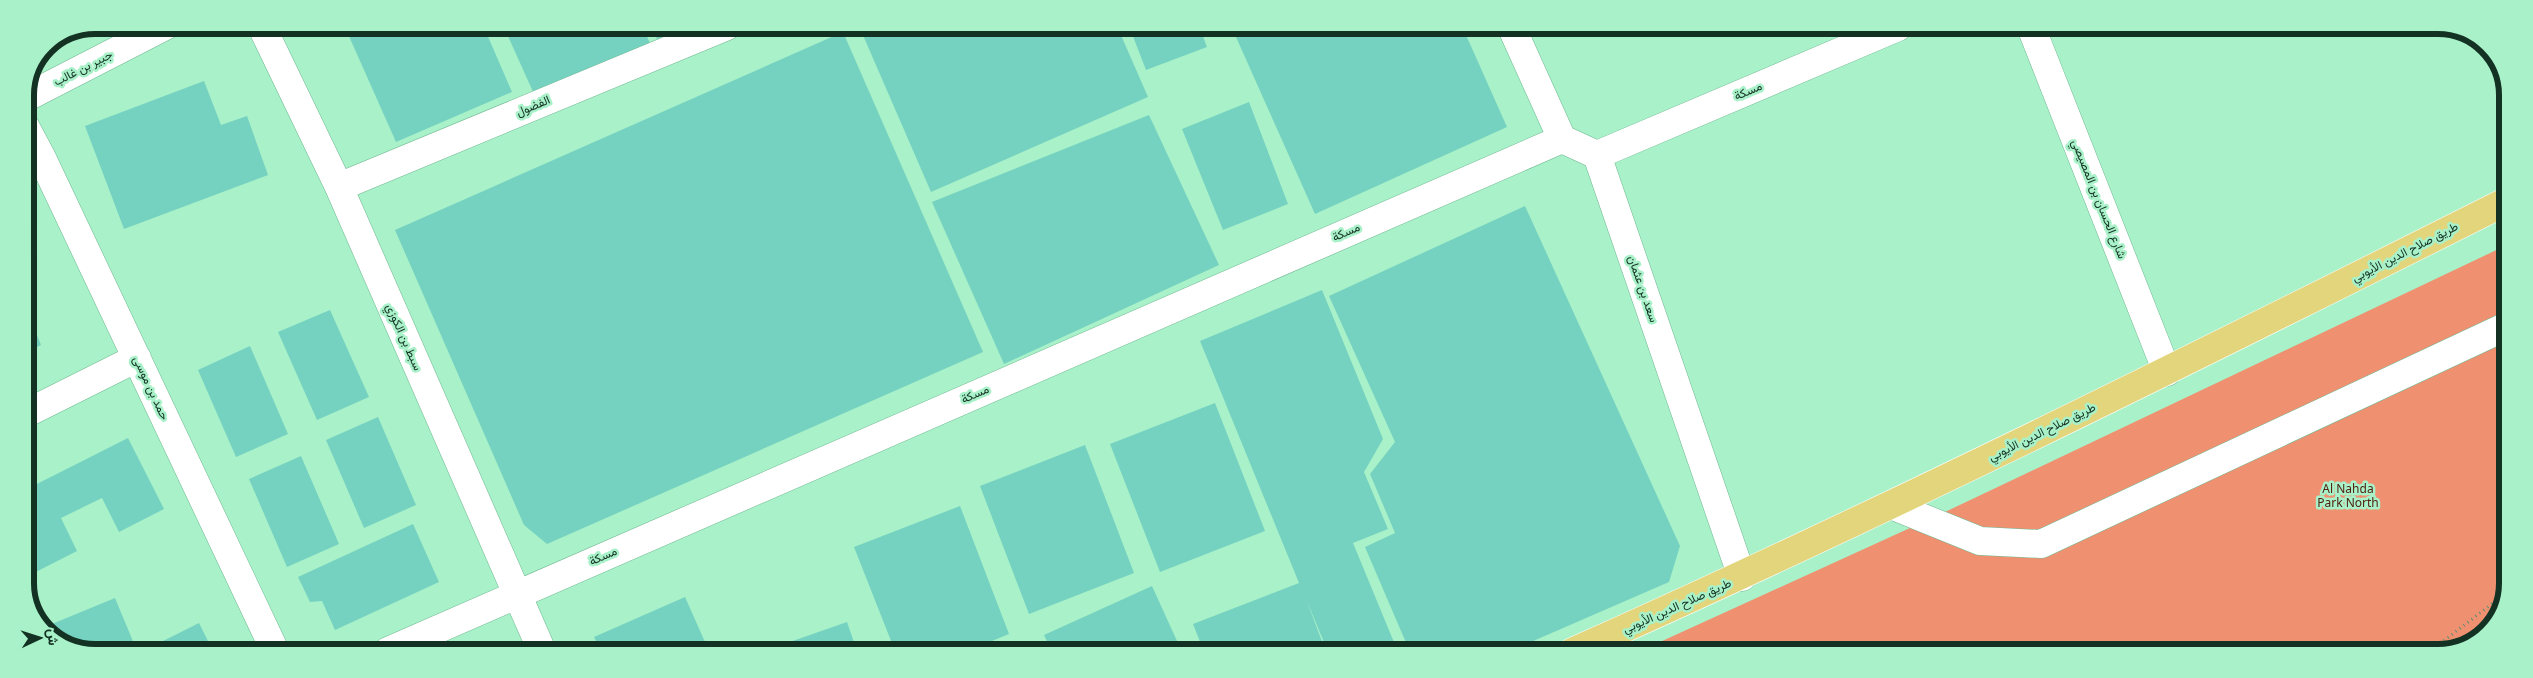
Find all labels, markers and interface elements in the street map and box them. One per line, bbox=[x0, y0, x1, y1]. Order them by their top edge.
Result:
street label: جبير بن غالب bbox=[50, 45, 115, 90]
street label: مسكة bbox=[1731, 77, 1764, 104]
street label: الفضول bbox=[513, 91, 552, 120]
street label: شارع الحسان بن المصيصي bbox=[2066, 137, 2131, 262]
street label: طريق صلاح الدين الأيوبي bbox=[2349, 217, 2462, 288]
street label: مسكة bbox=[1329, 218, 1362, 245]
street label: سعد بن عثمان bbox=[1624, 253, 1663, 325]
street label: سبط بن الكوزي bbox=[380, 301, 427, 374]
street label: حمد بن موسى bbox=[129, 353, 174, 423]
street label: مسكة bbox=[958, 380, 991, 407]
street label: طريق صلاح الدين الأيوبي bbox=[1985, 398, 2099, 467]
park label: Al Nahda Park North bbox=[2317, 480, 2379, 511]
street label: مسكة bbox=[586, 542, 619, 569]
street label: طريق صلاح الدين الأيوبي bbox=[1620, 574, 1735, 639]
north arrow bbox=[15, 613, 65, 663]
text: ش bbox=[43, 628, 64, 646]

